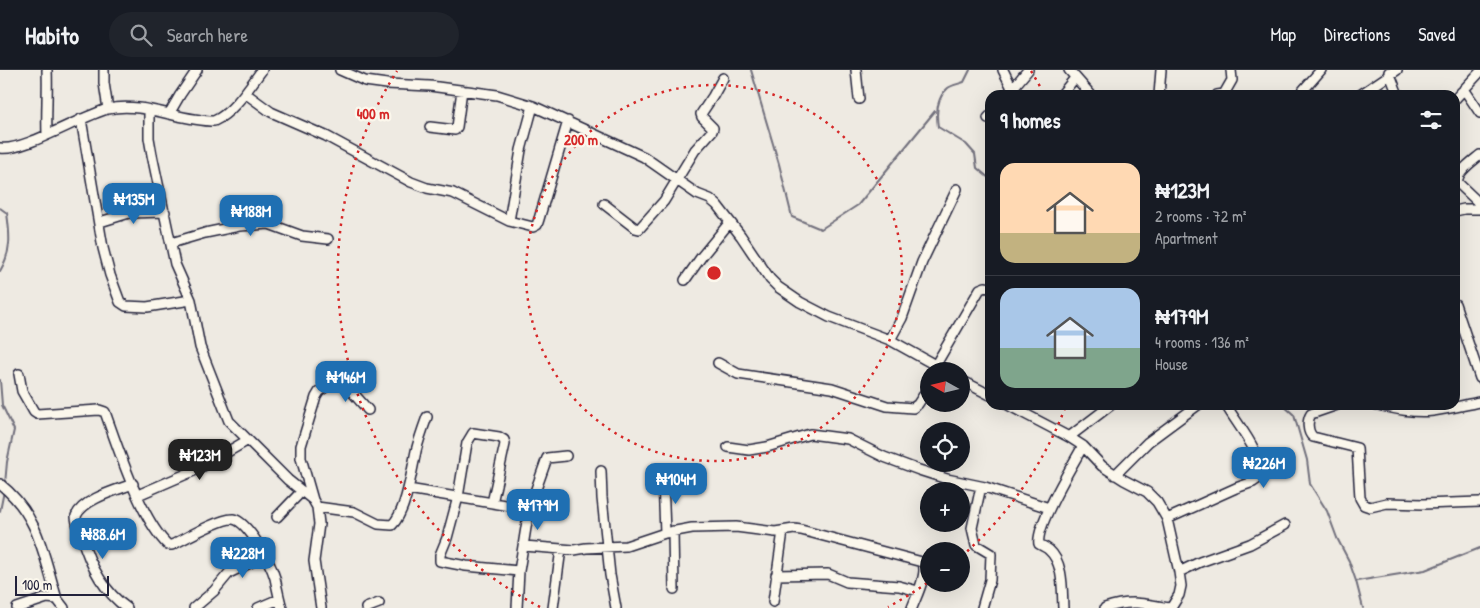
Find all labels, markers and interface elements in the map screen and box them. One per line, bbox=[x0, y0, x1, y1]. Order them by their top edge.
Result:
search box bbox=[109, 12, 459, 57]
text: Habito bbox=[25, 19, 79, 51]
icon: search bbox=[127, 21, 155, 49]
text: Search here bbox=[167, 22, 248, 48]
text: Map bbox=[1271, 22, 1296, 47]
text: Directions bbox=[1324, 22, 1390, 47]
text: Saved bbox=[1418, 22, 1455, 47]
text: 400 m bbox=[357, 103, 389, 124]
text: 9 homes bbox=[1000, 106, 1061, 135]
icon: filters bbox=[1417, 106, 1445, 134]
text: 200 m bbox=[564, 129, 598, 150]
text: ₦123M bbox=[1155, 176, 1210, 205]
pin: ₦135M bbox=[99, 182, 169, 225]
icon: home bbox=[1040, 183, 1100, 243]
text: ₦135M bbox=[114, 188, 154, 210]
pin: ₦188M bbox=[216, 194, 286, 237]
text: ₦188M bbox=[231, 200, 271, 222]
text: 2 rooms · 72 m² bbox=[1155, 205, 1246, 227]
text: Apartment bbox=[1155, 227, 1218, 249]
centre of rings bbox=[705, 264, 723, 282]
text: ₦179M bbox=[1155, 302, 1208, 331]
icon: home bbox=[1040, 308, 1100, 368]
text: 4 rooms · 136 m² bbox=[1155, 331, 1249, 353]
text: House bbox=[1155, 353, 1188, 375]
pin: ₦146M bbox=[311, 360, 381, 403]
north arrow bbox=[920, 362, 970, 412]
map controls bbox=[920, 362, 970, 592]
text: ₦146M bbox=[326, 366, 366, 388]
button: locate bbox=[920, 422, 970, 472]
pin: ₦123M bbox=[165, 438, 235, 481]
text: ₦123M bbox=[179, 444, 221, 466]
pin: ₦226M bbox=[1229, 446, 1299, 489]
text: ₦226M bbox=[1243, 452, 1285, 474]
pin: ₦104M bbox=[641, 462, 711, 505]
text: ₦104M bbox=[656, 468, 696, 490]
button: + bbox=[920, 482, 970, 532]
pin: ₦179M bbox=[503, 488, 573, 531]
text: ₦179M bbox=[518, 494, 558, 516]
pin: ₦88.6M bbox=[62, 518, 144, 560]
text: ₦88.6M bbox=[81, 523, 125, 545]
pin: ₦228M bbox=[208, 536, 278, 579]
text: ₦228M bbox=[222, 542, 264, 564]
button: − bbox=[920, 542, 970, 592]
scale bar bbox=[15, 573, 109, 596]
text: 100 m bbox=[22, 575, 52, 594]

